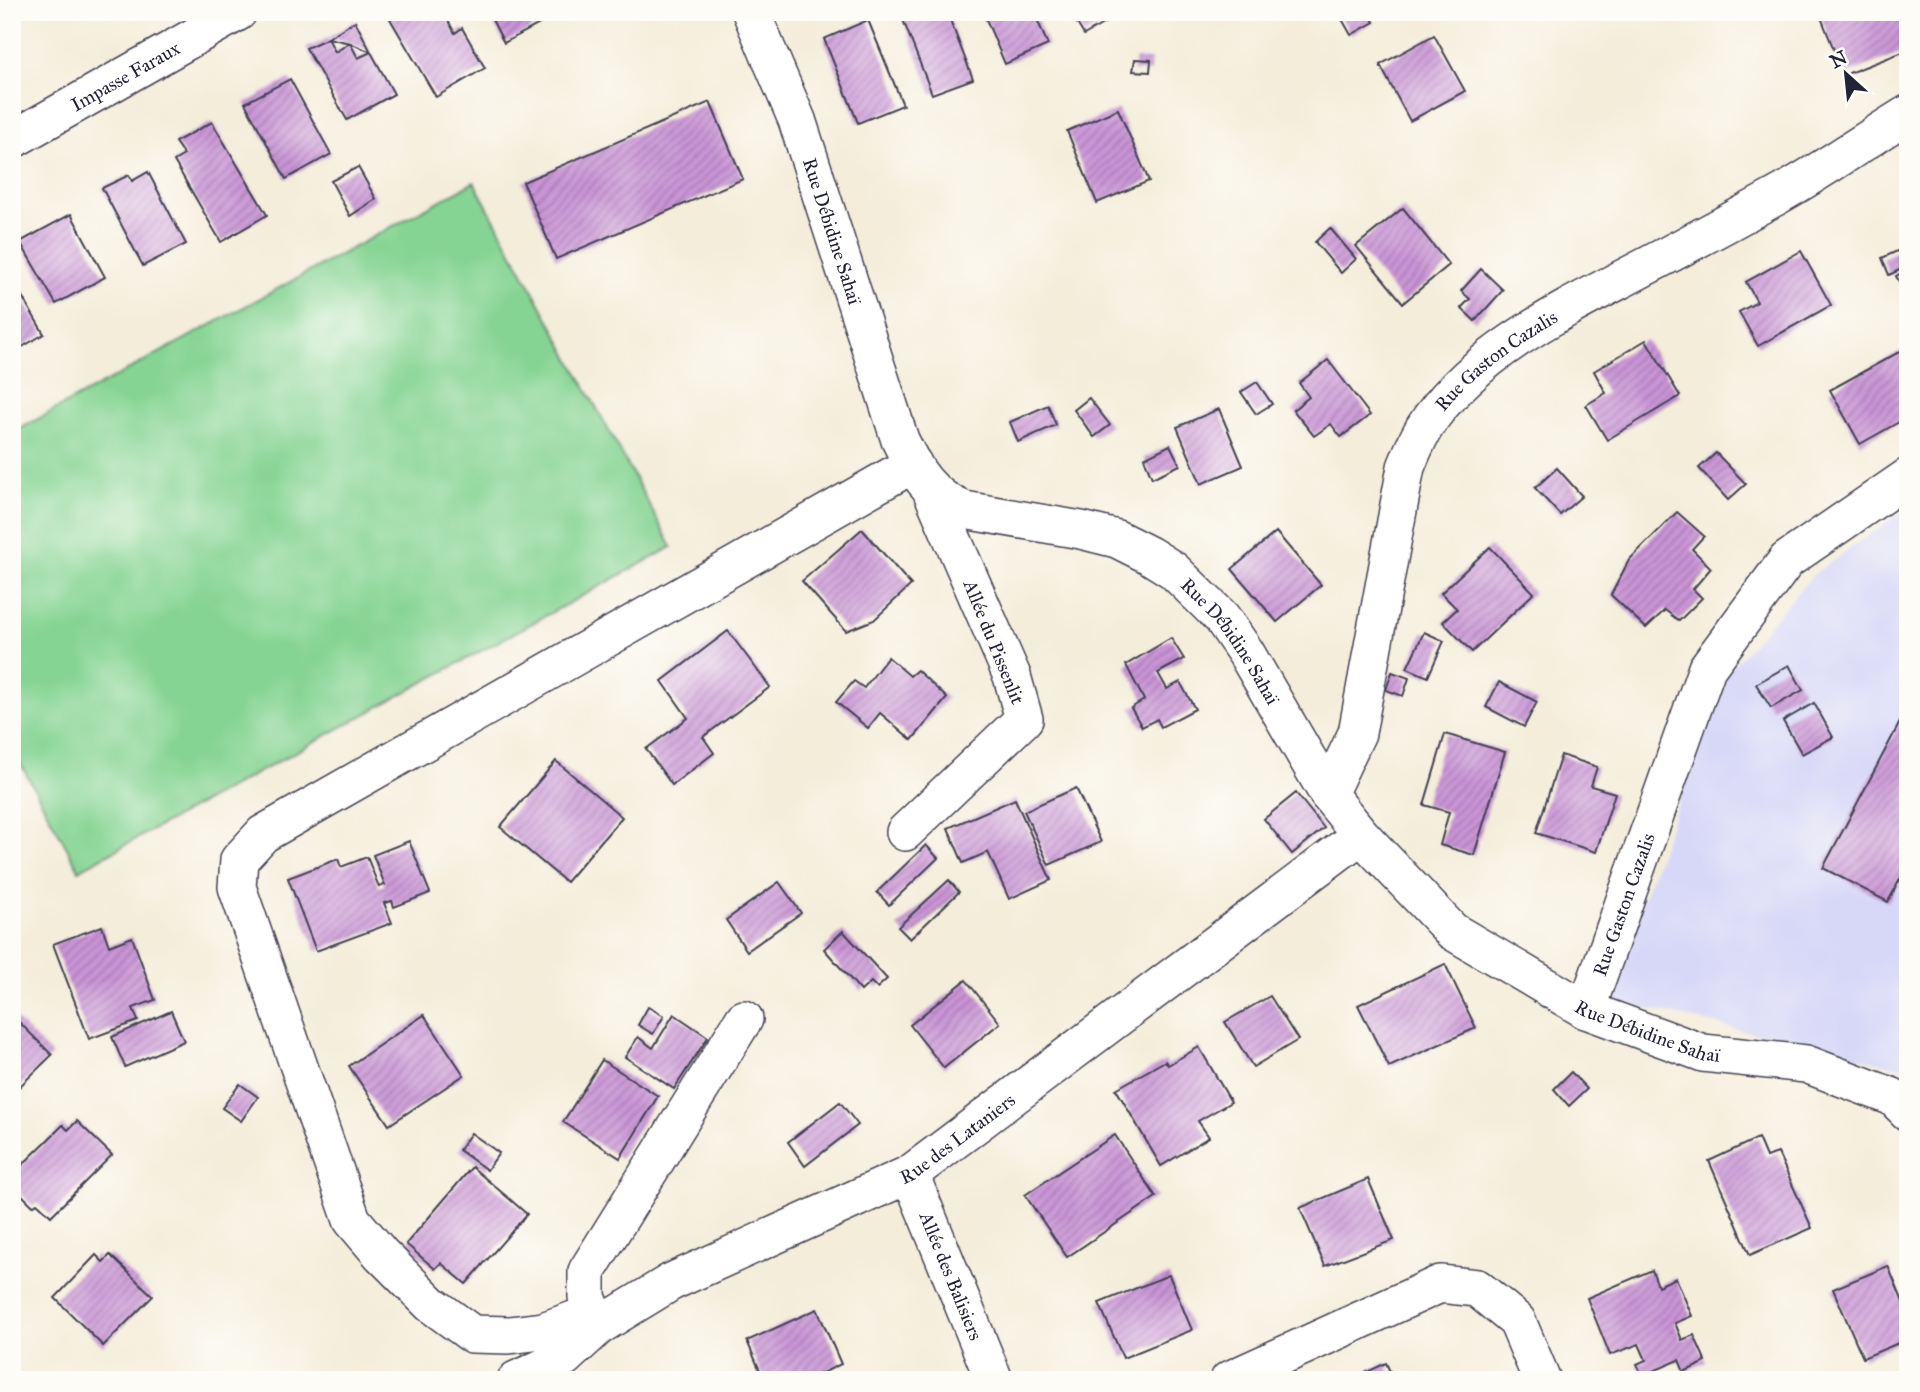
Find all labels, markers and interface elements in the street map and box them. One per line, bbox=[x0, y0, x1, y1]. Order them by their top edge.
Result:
street label: Impasse Faraux bbox=[67, 36, 184, 116]
north arrow bbox=[1812, 38, 1882, 108]
text: N bbox=[1826, 45, 1851, 73]
street label: Rue Débidine Sahaï bbox=[798, 155, 867, 308]
street label: Rue Gaston Cazalis bbox=[1430, 305, 1561, 415]
street label: Rue Débidine Sahaï bbox=[1176, 573, 1285, 709]
street label: Allée du Pissenlit bbox=[958, 576, 1029, 708]
street label: Rue Gaston Cazalis bbox=[1587, 830, 1659, 979]
street label: Rue Débidine Sahaï bbox=[1571, 995, 1722, 1066]
street label: Rue des Lataniers bbox=[896, 1088, 1019, 1189]
street label: Allée des Balisiers bbox=[915, 1207, 988, 1343]

